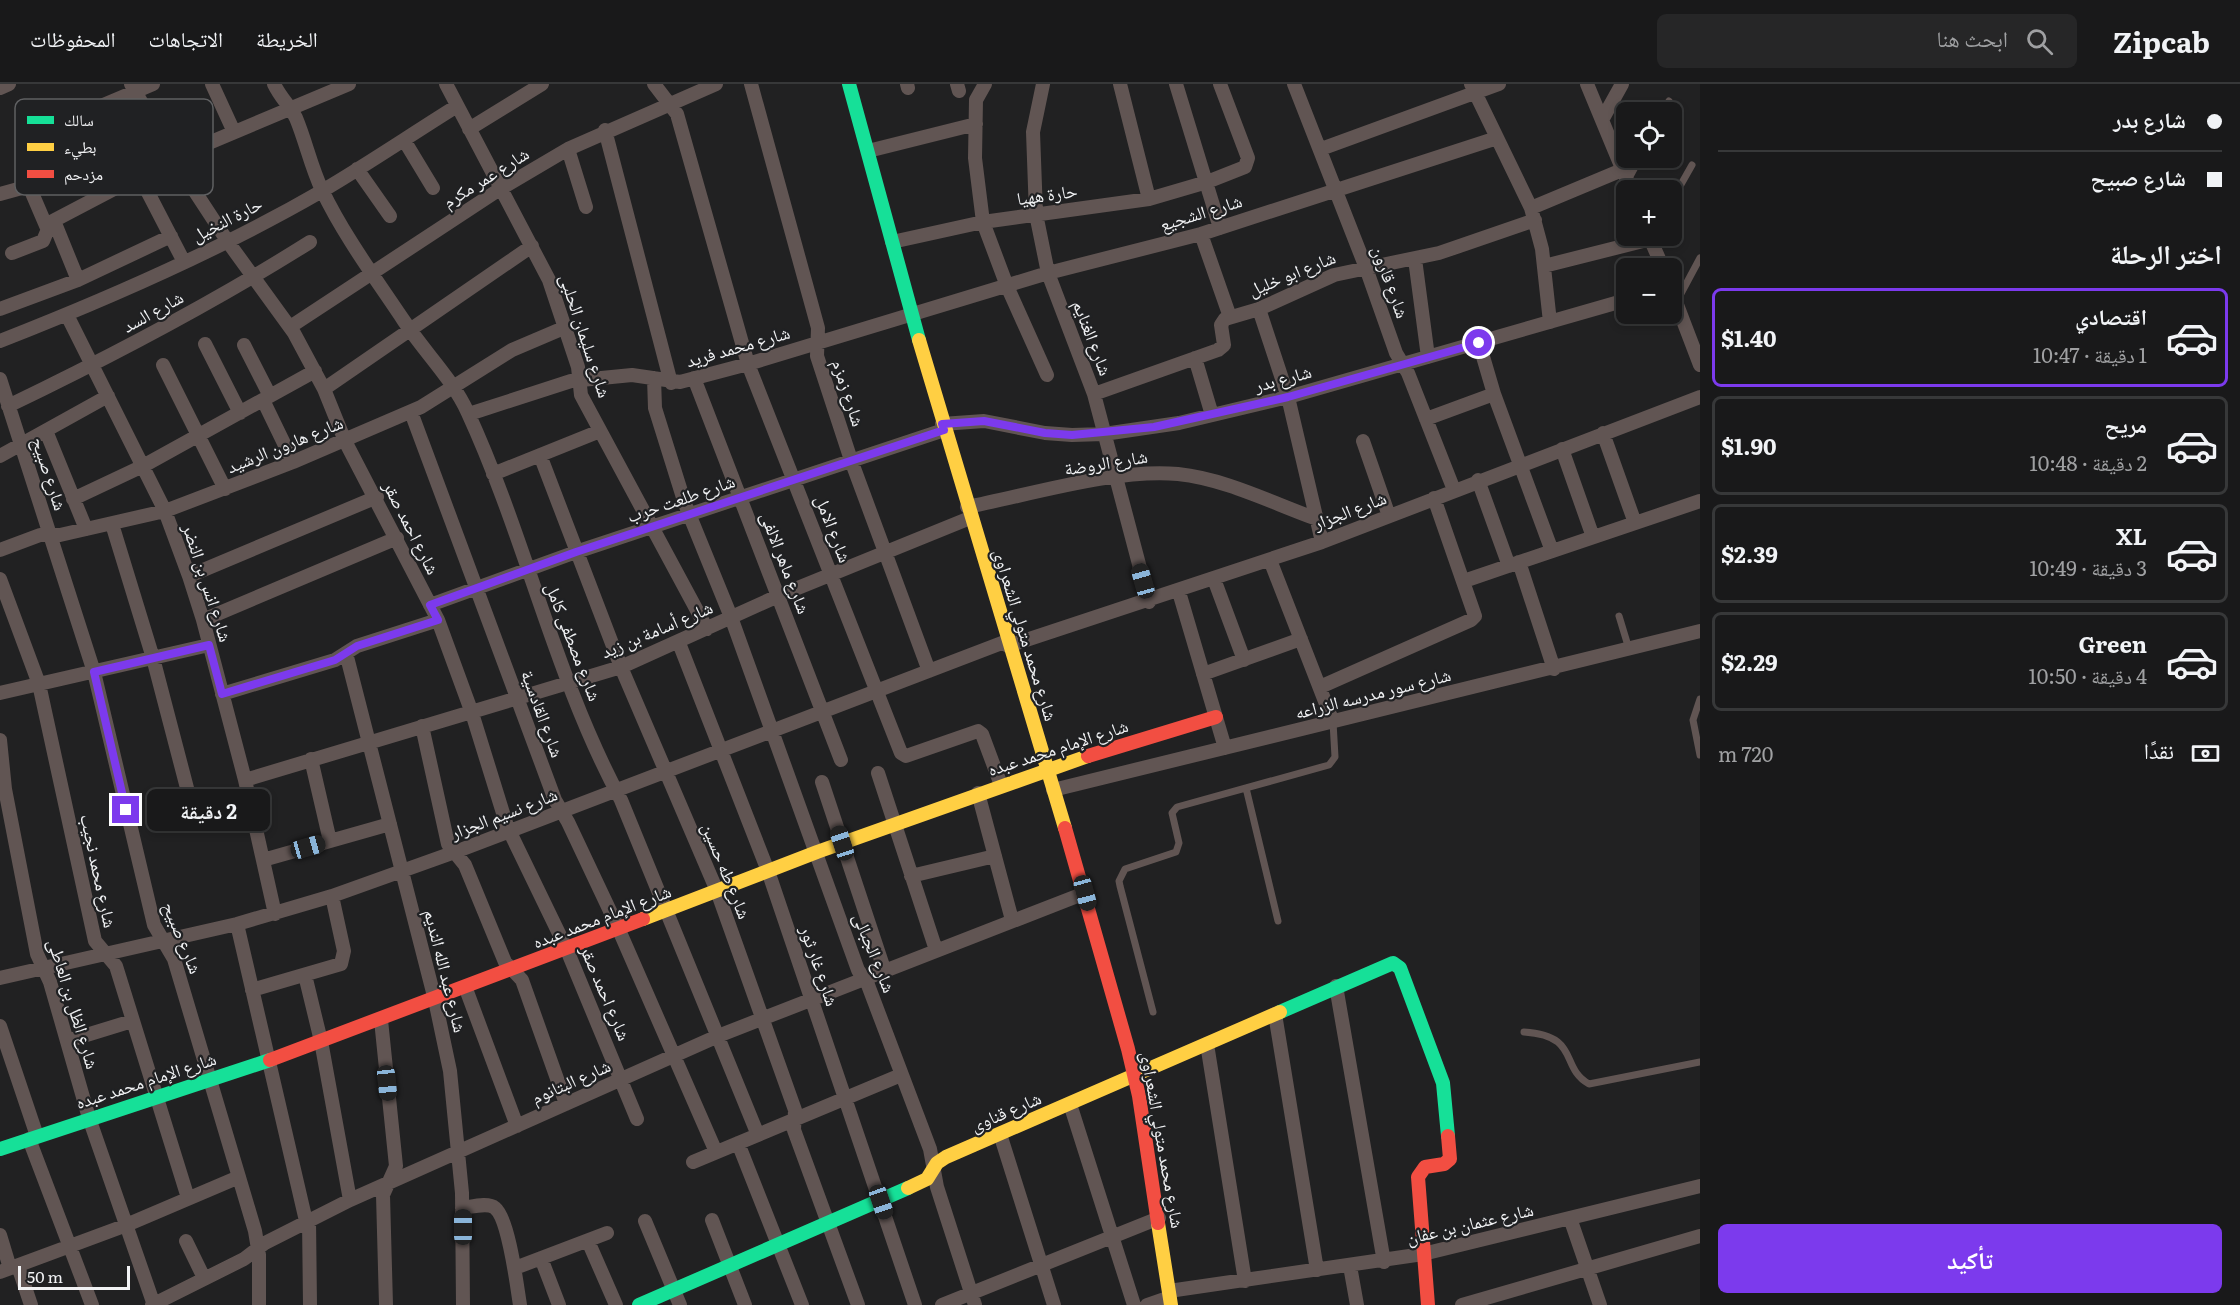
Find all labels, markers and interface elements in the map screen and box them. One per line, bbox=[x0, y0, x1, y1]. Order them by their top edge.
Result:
search box bbox=[1657, 14, 2077, 68]
text: Zipcab bbox=[2113, 20, 2210, 62]
text: ابحث هنا bbox=[1937, 21, 2008, 54]
text: المحفوظات bbox=[30, 22, 115, 53]
text: الاتجاهات bbox=[148, 22, 223, 53]
text: الخريطة bbox=[256, 22, 318, 53]
icon: search bbox=[2023, 25, 2056, 58]
legend bbox=[15, 99, 213, 195]
map controls bbox=[1616, 102, 1682, 324]
button: locate bbox=[1616, 102, 1682, 168]
text: شارع بدر bbox=[2113, 102, 2186, 135]
text: سالك bbox=[64, 107, 94, 131]
text: بطيء bbox=[64, 134, 96, 160]
street label: شارع عمر مكرم bbox=[437, 139, 534, 214]
text: شارع صبيح bbox=[2091, 160, 2186, 193]
text: مزدحم bbox=[64, 161, 103, 185]
street label: حارة ههيا bbox=[1015, 176, 1079, 211]
button: + bbox=[1616, 180, 1682, 246]
street label: شارع الشجيع bbox=[1156, 186, 1245, 237]
street label: حارة النخيل bbox=[186, 189, 266, 248]
text: اختر الرحلة bbox=[2110, 232, 2222, 272]
street label: شارع قارون bbox=[1366, 241, 1417, 322]
street label: شارع ابو خليل bbox=[1244, 243, 1339, 302]
button: − bbox=[1616, 258, 1682, 324]
street label: شارع سليمان الحلبى bbox=[554, 270, 619, 401]
street label: شارع السد bbox=[117, 283, 188, 339]
street label: شارع الغنايم bbox=[1067, 296, 1120, 379]
text: اقتصادي bbox=[2075, 299, 2147, 332]
icon: car bbox=[2165, 311, 2219, 365]
street label: شارع محمد فريد bbox=[682, 318, 793, 373]
text: $1.40 bbox=[1721, 321, 1777, 354]
route start bbox=[1465, 329, 1492, 356]
text: 1 دقيقة · 10:47 bbox=[2033, 339, 2147, 369]
street label: شارع زمزم bbox=[826, 356, 873, 430]
street label: شارع بدر bbox=[1250, 357, 1314, 398]
text: مريح bbox=[2104, 407, 2147, 440]
street label: شارع هارون الرشيد bbox=[222, 408, 347, 479]
icon: car bbox=[2165, 419, 2219, 473]
text: $1.90 bbox=[1721, 429, 1777, 462]
street label: شارع صبيح bbox=[26, 433, 75, 514]
street label: شارع الروضة bbox=[1062, 442, 1149, 481]
text: 2 دقيقة · 10:48 bbox=[2030, 447, 2147, 477]
street label: شارع طلعت حرب bbox=[623, 467, 738, 529]
street label: شارع احمد صقر bbox=[377, 475, 447, 579]
street label: شارع الجزار bbox=[1308, 483, 1390, 536]
street label: شارع الامل bbox=[809, 491, 860, 566]
street label: شارع ماهر الالفى bbox=[755, 508, 818, 617]
street label: شارع انس بن النضر bbox=[176, 519, 240, 645]
text: XL bbox=[2116, 519, 2147, 552]
icon: car bbox=[2165, 527, 2219, 581]
text: $2.39 bbox=[1721, 537, 1778, 570]
street label: شارع محمد متولي الشعراوى bbox=[985, 545, 1066, 725]
text: 3 دقيقة · 10:49 bbox=[2029, 552, 2147, 582]
car bbox=[1129, 561, 1157, 601]
street label: شارع مصطفى كامل bbox=[539, 578, 609, 705]
street label: شارع أسامة بن زيد bbox=[596, 593, 717, 664]
text: Green bbox=[2078, 627, 2147, 660]
icon: car bbox=[2165, 635, 2219, 689]
text: $2.29 bbox=[1721, 645, 1778, 678]
street label: شارع سور مدرسه الزراعه bbox=[1292, 660, 1453, 725]
text: 4 دقيقة · 10:50 bbox=[2029, 660, 2147, 690]
street label: شارع القادسية bbox=[515, 666, 572, 761]
street label: شارع الإمام محمد عبده bbox=[984, 711, 1131, 782]
text: نقدًا bbox=[2144, 733, 2174, 766]
icon: cash bbox=[2189, 737, 2222, 770]
text: 720 m bbox=[1718, 738, 1773, 768]
street label: شارع نسيم الجزار bbox=[445, 780, 561, 846]
callout: 2 دقيقة bbox=[147, 789, 270, 831]
text: 2 دقيقة bbox=[180, 795, 237, 825]
route end bbox=[112, 796, 139, 823]
street label: شارع محمد نجيب bbox=[74, 811, 125, 930]
street label: شارع طه حسين bbox=[696, 818, 759, 923]
car bbox=[828, 823, 856, 863]
car bbox=[288, 833, 328, 861]
car bbox=[1072, 873, 1098, 913]
street label: شارع الإمام محمد عبده bbox=[528, 877, 675, 954]
street label: شارع صبيح bbox=[157, 897, 210, 978]
street label: شارع عبد الله النديم bbox=[418, 906, 475, 1035]
street label: شارع الجبالى bbox=[847, 908, 904, 996]
street label: شارع غار ثور bbox=[794, 921, 847, 1009]
street label: شارع الظل بن العاطى bbox=[42, 935, 107, 1072]
street label: شارع احمد صقر bbox=[574, 939, 639, 1044]
street label: شارع الإمام محمد عبده bbox=[72, 1044, 219, 1115]
street label: شارع محمد متولي الشعراوى bbox=[1132, 1049, 1192, 1231]
street label: شارع البتانوم bbox=[526, 1051, 614, 1110]
car bbox=[376, 1064, 398, 1102]
street label: شارع قناوى bbox=[966, 1084, 1045, 1138]
car bbox=[867, 1182, 895, 1222]
street label: شارع عثمان بن عفان bbox=[1403, 1195, 1536, 1250]
car bbox=[454, 1209, 472, 1245]
button: تأكيد bbox=[1718, 1224, 2222, 1293]
scale bar bbox=[18, 1263, 130, 1290]
text: 50 m bbox=[27, 1264, 63, 1288]

